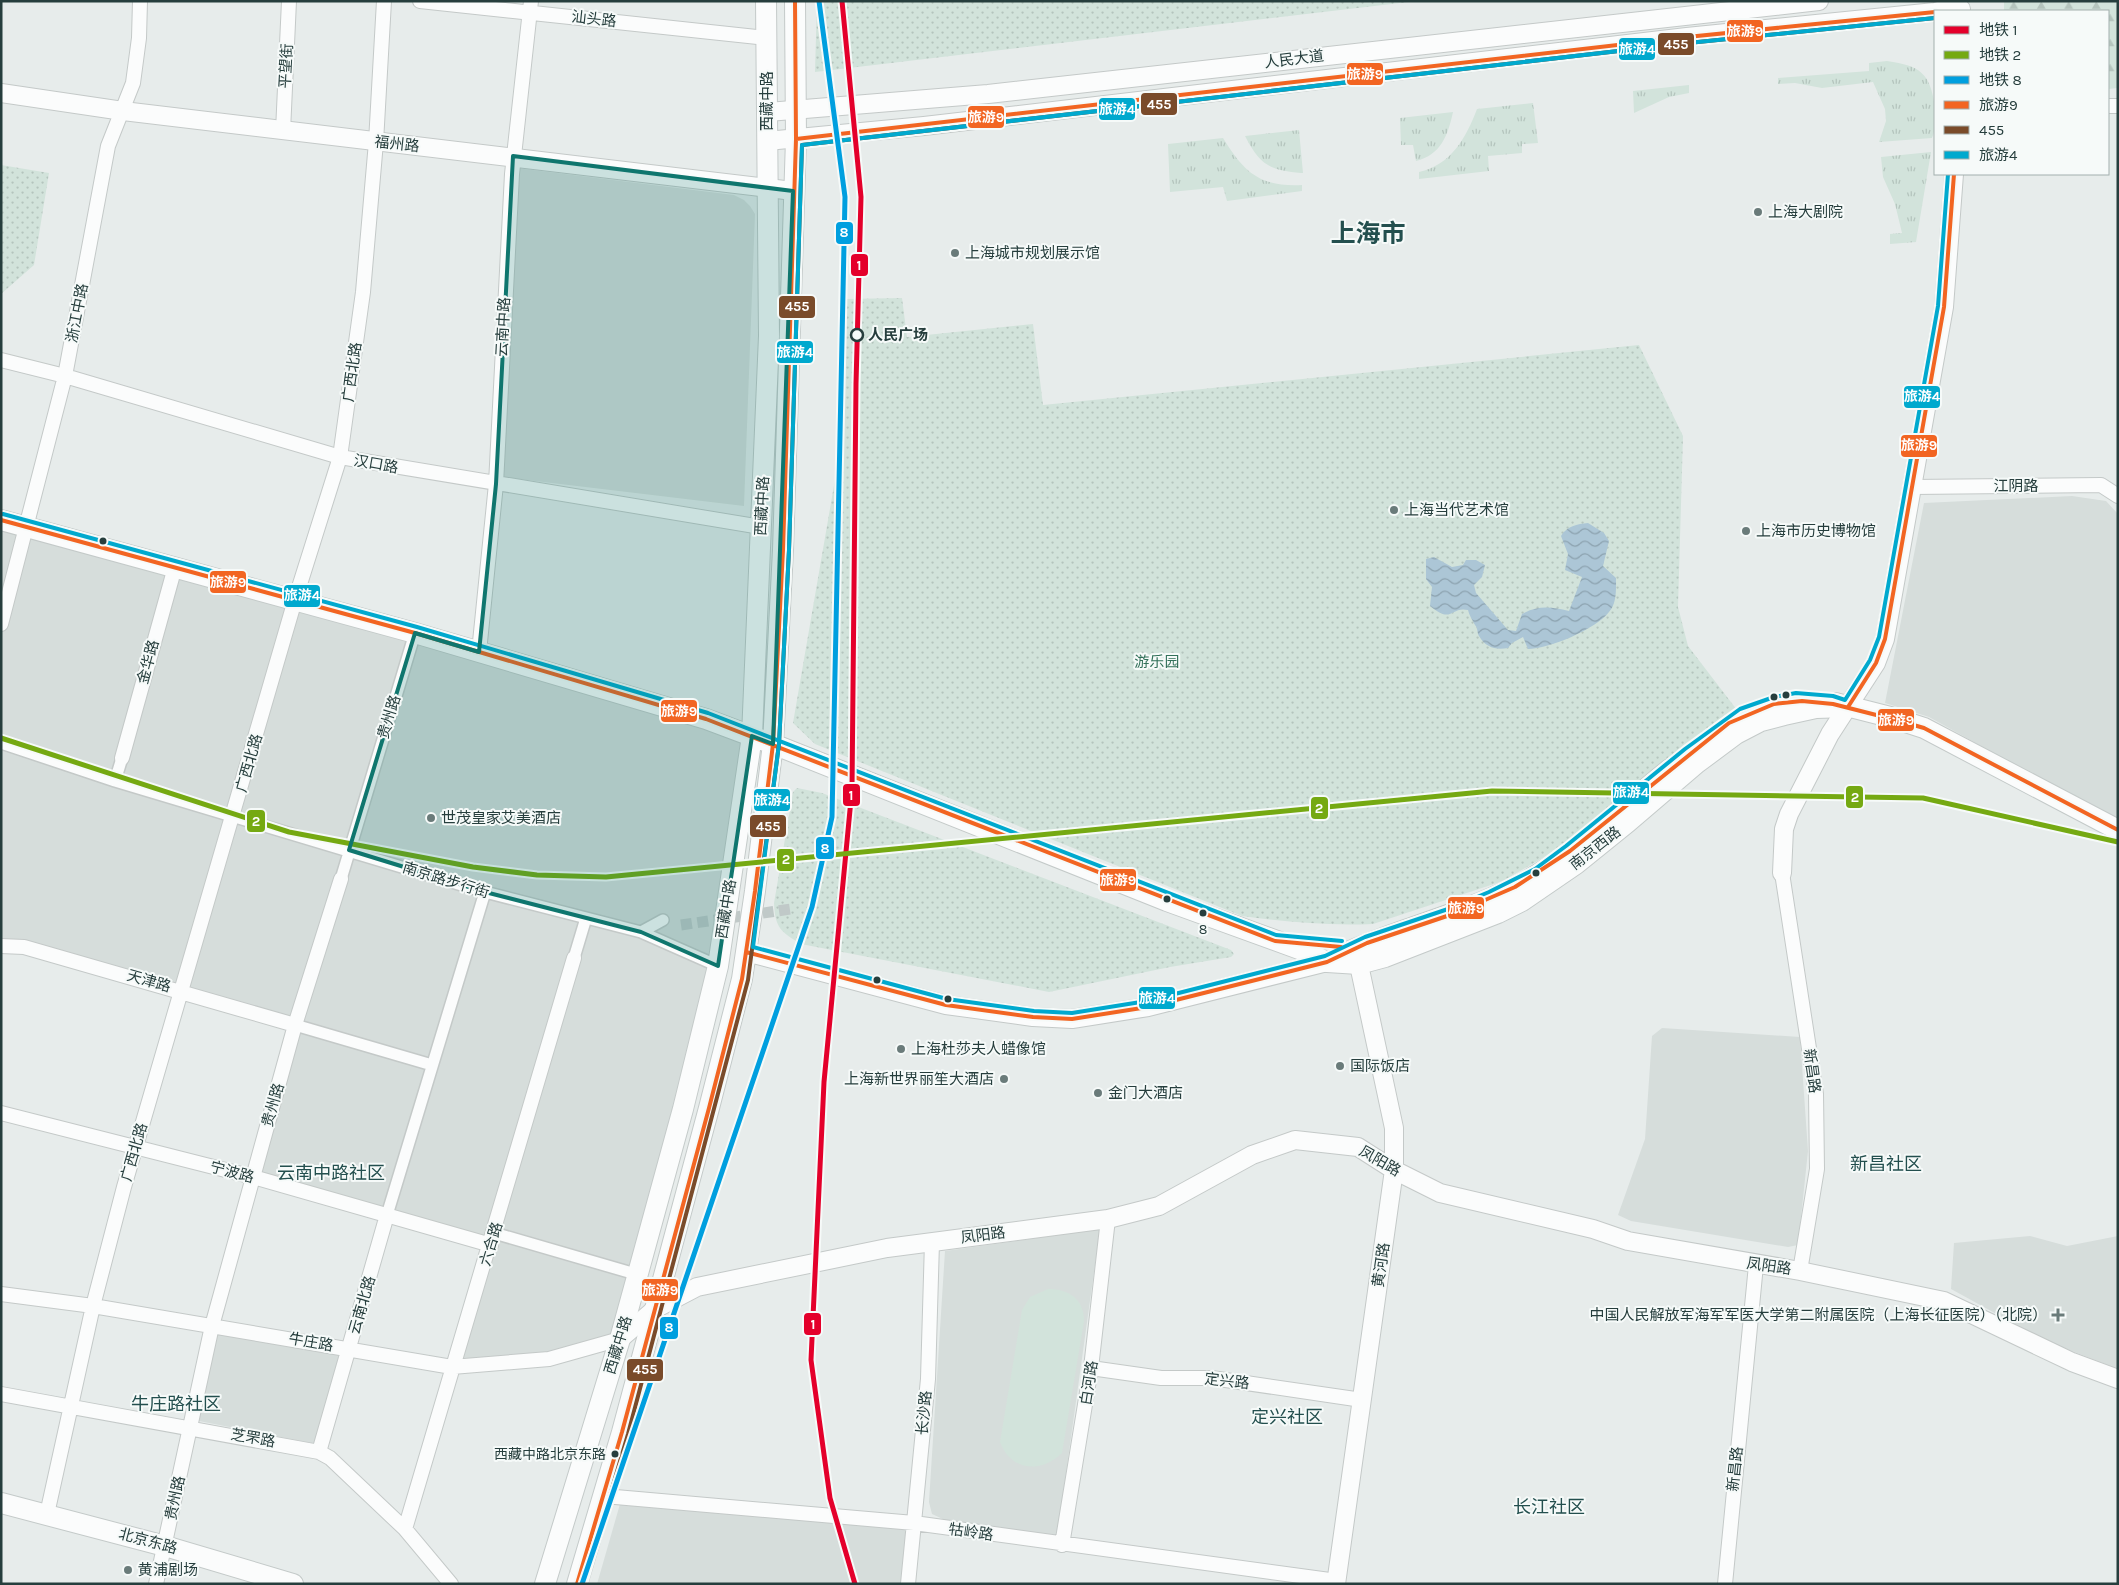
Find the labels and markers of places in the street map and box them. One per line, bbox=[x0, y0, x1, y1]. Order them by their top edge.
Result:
place label: 上海大剧院 bbox=[1768, 203, 1843, 221]
marker: 上海大剧院 bbox=[1752, 206, 1764, 218]
line badge: 8 bbox=[835, 221, 854, 245]
place label: 上海城市规划展示馆 bbox=[965, 244, 1100, 262]
marker: 上海城市规划展示馆 bbox=[949, 247, 961, 259]
place label: 人民广场 bbox=[868, 326, 928, 344]
marker: 人民广场 bbox=[850, 328, 864, 342]
place label: 上海当代艺术馆 bbox=[1404, 501, 1509, 519]
marker: 上海当代艺术馆 bbox=[1388, 504, 1400, 516]
place label: 上海市历史博物馆 bbox=[1756, 522, 1876, 540]
marker: 上海市历史博物馆 bbox=[1740, 525, 1752, 537]
unlabelled marker bbox=[98, 536, 108, 546]
unlabelled marker bbox=[1781, 690, 1791, 700]
unlabelled marker bbox=[1769, 692, 1779, 702]
place label: 世茂皇家艾美酒店 bbox=[441, 809, 561, 827]
marker: 世茂皇家艾美酒店 bbox=[425, 812, 437, 824]
line badge: 8 bbox=[815, 836, 835, 860]
unlabelled marker bbox=[1531, 868, 1541, 878]
unlabelled marker bbox=[1162, 894, 1172, 904]
marker: 8 bbox=[1198, 908, 1208, 918]
place label: 8 bbox=[1199, 921, 1207, 938]
unlabelled marker bbox=[872, 975, 882, 985]
unlabelled marker bbox=[943, 994, 953, 1004]
place label: 上海杜莎夫人蜡像馆 bbox=[911, 1040, 1046, 1058]
marker: 上海杜莎夫人蜡像馆 bbox=[895, 1043, 907, 1055]
place label: 国际饭店 bbox=[1350, 1057, 1410, 1075]
marker: 国际饭店 bbox=[1334, 1060, 1346, 1072]
place label: 上海新世界丽笙大酒店 bbox=[844, 1070, 994, 1088]
marker: 上海新世界丽笙大酒店 bbox=[998, 1073, 1010, 1085]
place label: 金门大酒店 bbox=[1108, 1084, 1183, 1102]
marker: 金门大酒店 bbox=[1092, 1087, 1104, 1099]
place label: 中国人民解放军海军军医大学第二附属医院（上海长征医院）（北院） bbox=[1589, 1306, 2047, 1324]
marker: 中国人民解放军海军军医大学第二附属医院（上海长征医院）（北院） bbox=[2051, 1308, 2065, 1322]
line badge: 8 bbox=[659, 1316, 679, 1340]
place label: 西藏中路北京东路 bbox=[494, 1446, 606, 1463]
marker: 西藏中路北京东路 bbox=[610, 1449, 620, 1459]
place label: 黄浦剧场 bbox=[138, 1561, 198, 1579]
marker: 黄浦剧场 bbox=[122, 1564, 134, 1576]

